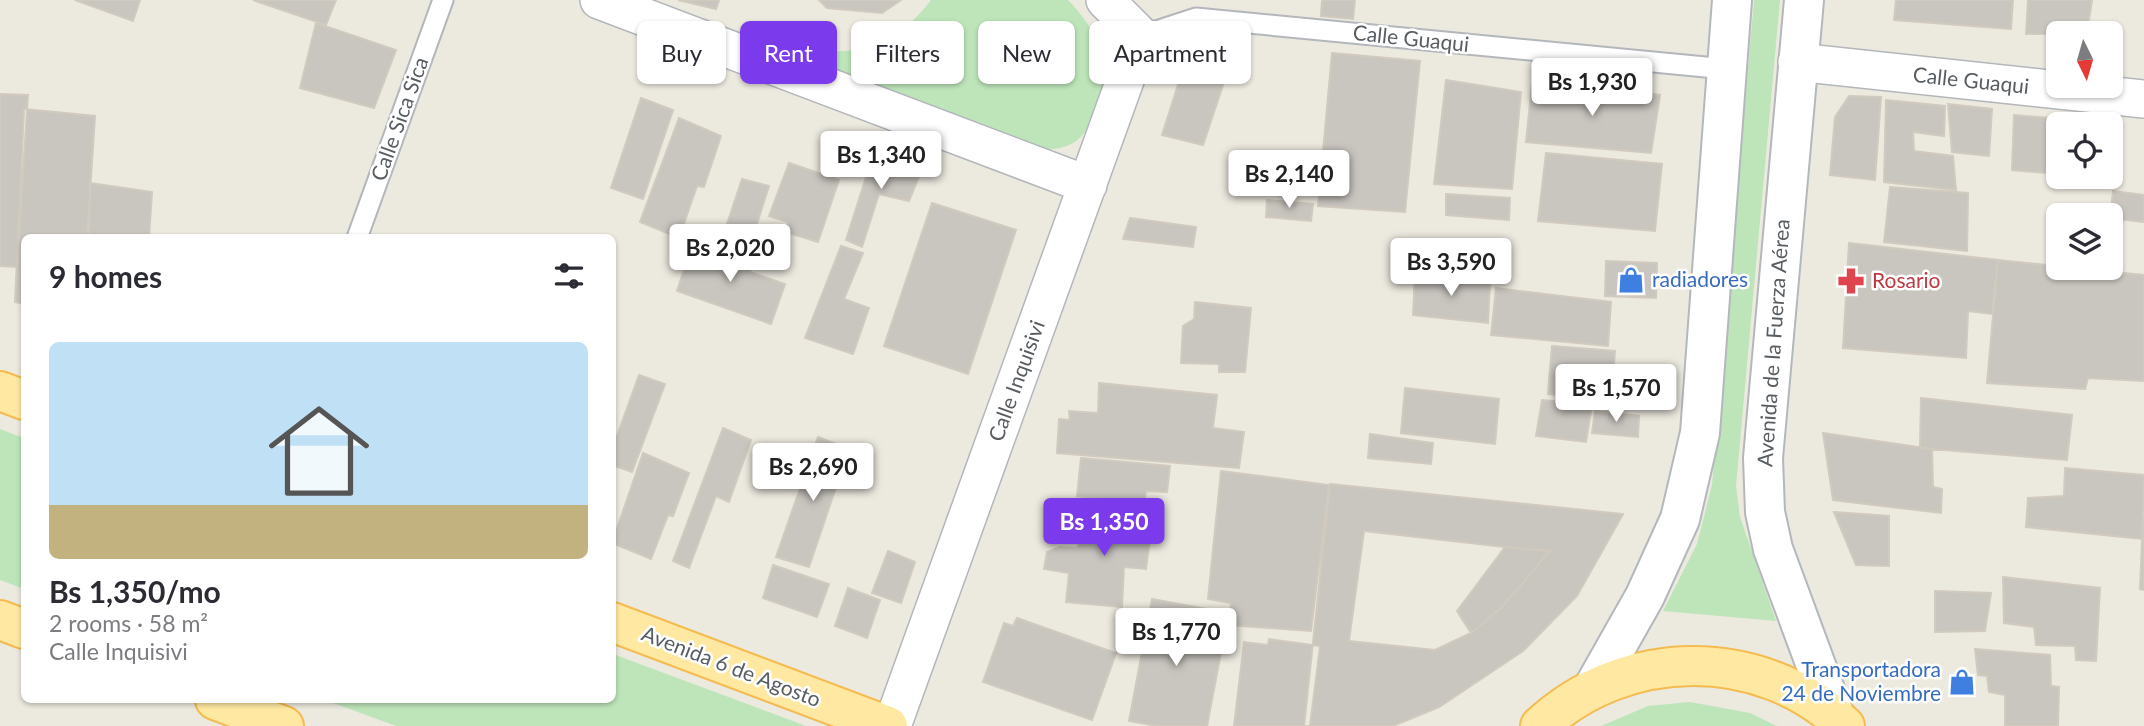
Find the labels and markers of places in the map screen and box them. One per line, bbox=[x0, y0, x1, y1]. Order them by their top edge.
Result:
pin: Bs 1,930 bbox=[1520, 58, 1664, 118]
pin: Bs 1,340 bbox=[809, 132, 953, 191]
pin: Bs 2,140 bbox=[1217, 150, 1361, 210]
pin: Bs 2,020 bbox=[658, 224, 802, 284]
pin: Bs 3,590 bbox=[1379, 238, 1523, 298]
shop icon: radiadores bbox=[1616, 265, 1646, 295]
place label: radiadores bbox=[1652, 266, 1748, 291]
pharmacy icon: Rosario bbox=[1836, 266, 1866, 296]
place label: Rosario bbox=[1872, 267, 1941, 292]
pin: Bs 1,570 bbox=[1544, 364, 1688, 424]
pin: Bs 2,690 bbox=[741, 444, 885, 503]
pin: Bs 1,350 bbox=[1032, 498, 1176, 558]
pin: Bs 1,770 bbox=[1104, 608, 1248, 668]
place label: Transportadora 24 de Noviembre bbox=[1781, 656, 1941, 705]
shop icon: Transportadora 24 de Noviembre bbox=[1947, 667, 1977, 697]

